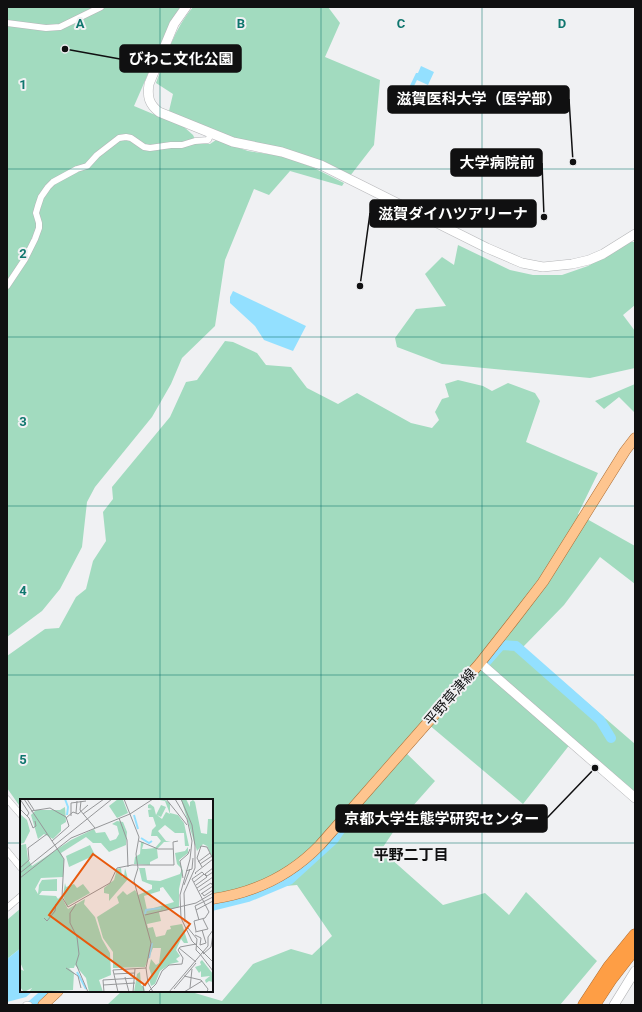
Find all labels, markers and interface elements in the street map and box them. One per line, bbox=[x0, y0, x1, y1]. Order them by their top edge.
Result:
text: A bbox=[76, 16, 85, 31]
text: B bbox=[237, 16, 245, 31]
text: C bbox=[397, 16, 406, 31]
text: D bbox=[558, 16, 566, 31]
callout: びわこ文化公園 bbox=[120, 45, 241, 72]
text: びわこ文化公園 bbox=[128, 50, 234, 68]
text: 1 bbox=[19, 77, 27, 92]
callout: 滋賀医科大学（医学部） bbox=[388, 86, 569, 113]
text: 滋賀医科大学（医学部） bbox=[396, 90, 562, 108]
callout: 大学病院前 bbox=[451, 149, 542, 176]
text: 大学病院前 bbox=[459, 154, 535, 172]
callout: 滋賀ダイハツアリーナ bbox=[370, 200, 536, 227]
text: 滋賀ダイハツアリーナ bbox=[378, 205, 528, 223]
text: 2 bbox=[19, 246, 27, 261]
text: 3 bbox=[19, 414, 27, 429]
text: 4 bbox=[19, 583, 27, 598]
street label: 平野草津線 bbox=[421, 665, 479, 729]
text: 5 bbox=[19, 752, 27, 767]
inset map bbox=[20, 799, 213, 992]
callout: 京都大学生態学研究センター bbox=[336, 805, 547, 832]
text: 京都大学生態学研究センター bbox=[344, 810, 540, 828]
district label: 平野二丁目 bbox=[373, 846, 449, 864]

